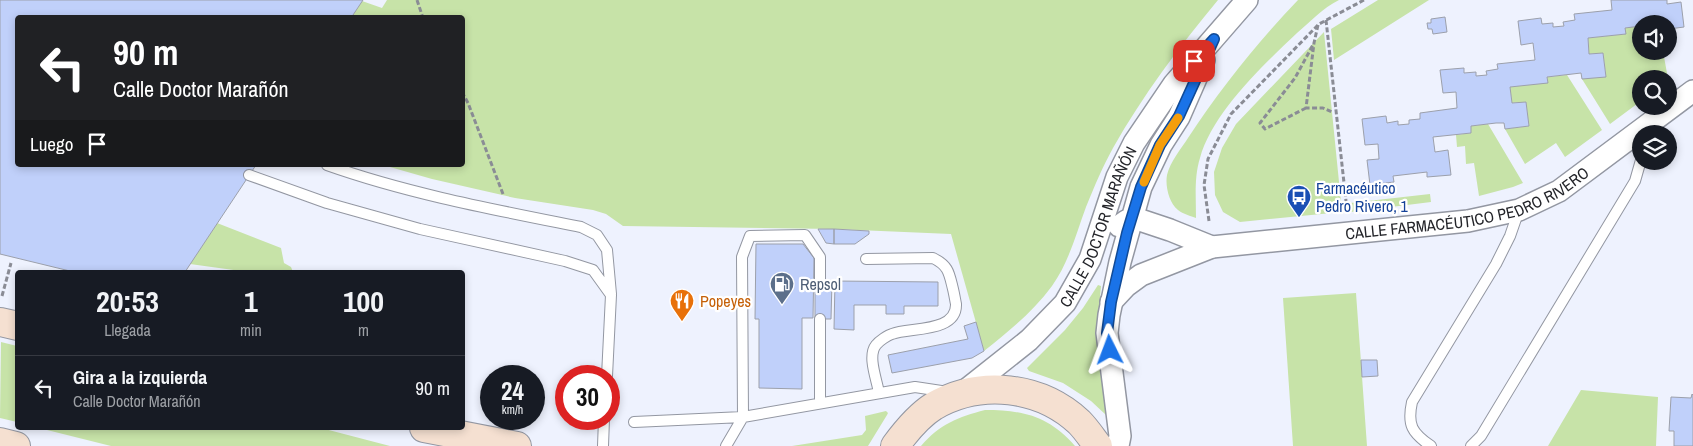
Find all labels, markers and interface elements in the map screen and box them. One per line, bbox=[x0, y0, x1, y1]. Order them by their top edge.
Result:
map controls bbox=[1632, 15, 1677, 170]
button: sound bbox=[1632, 15, 1677, 60]
text: 90 m bbox=[113, 29, 178, 76]
icon: left bbox=[30, 35, 95, 100]
pin bbox=[1173, 40, 1215, 82]
icon: arrive bbox=[1180, 47, 1208, 75]
button: search bbox=[1632, 70, 1677, 115]
text: Calle Doctor Marañón bbox=[113, 74, 288, 104]
button: layers bbox=[1632, 125, 1677, 170]
icon: arrive bbox=[83, 130, 111, 158]
text: Luego bbox=[30, 131, 73, 157]
street label: CALLE DOCTOR MARAÑÓN bbox=[1054, 143, 1142, 311]
street label: CALLE FARMACÉUTICO PEDRO RIVERO bbox=[1344, 162, 1593, 244]
place label: Farmacéutico Pedro Rivero, 1 bbox=[1316, 177, 1409, 217]
bus stop icon: Farmacéutico Pedro Rivero, 1 bbox=[1286, 184, 1312, 218]
fuel station icon: Repsol bbox=[769, 271, 795, 305]
place label: Repsol bbox=[800, 273, 841, 295]
text: 20:53 bbox=[96, 281, 159, 321]
text: 1 bbox=[244, 281, 258, 321]
text: 100 bbox=[343, 281, 384, 321]
restaurant icon: Popeyes bbox=[669, 288, 695, 322]
place label: Popeyes bbox=[700, 290, 751, 312]
text: Llegada bbox=[104, 319, 151, 341]
text: min bbox=[240, 319, 262, 341]
text: m bbox=[358, 319, 369, 341]
position arrow bbox=[1083, 323, 1135, 375]
text: Gira a la izquierda bbox=[73, 364, 207, 390]
speed limit sign: 30 bbox=[555, 365, 620, 430]
icon: left bbox=[30, 374, 58, 402]
text: 24 bbox=[501, 374, 524, 408]
text: 90 m bbox=[415, 375, 450, 401]
text: Calle Doctor Marañón bbox=[73, 390, 201, 412]
text: km/h bbox=[502, 402, 523, 418]

